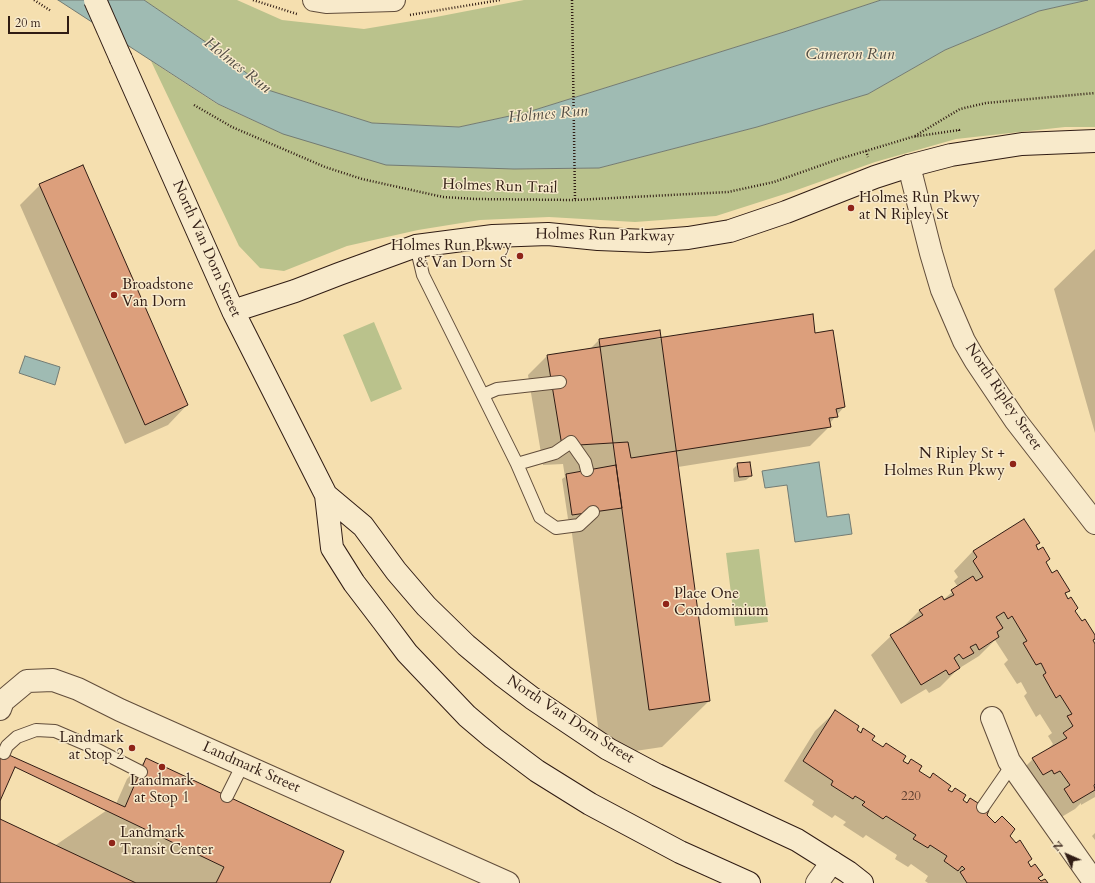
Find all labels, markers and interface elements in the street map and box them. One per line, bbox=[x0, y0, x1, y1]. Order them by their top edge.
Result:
scale bar bbox=[10, 8, 71, 34]
text: 20 m bbox=[15, 15, 41, 31]
water label: Holmes Run bbox=[200, 34, 274, 98]
water label: Cameron Run bbox=[805, 45, 895, 65]
water label: Holmes Run bbox=[507, 102, 589, 128]
street label: Holmes Run Trail bbox=[442, 176, 558, 198]
street label: North Van Dorn Street bbox=[168, 178, 244, 320]
place label: Holmes Run Pkwy at N Ripley St bbox=[859, 190, 980, 225]
marker: Holmes Run Pkwy at N Ripley St bbox=[846, 203, 856, 213]
street label: Holmes Run Parkway bbox=[535, 226, 675, 246]
place label: Holmes Run Pkwy & Van Dorn St bbox=[391, 238, 512, 273]
marker: Holmes Run Pkwy & Van Dorn St bbox=[515, 251, 525, 261]
place label: Broadstone Van Dorn bbox=[122, 277, 193, 312]
marker: Broadstone Van Dorn bbox=[109, 290, 119, 300]
street label: North Ripley Street bbox=[961, 340, 1045, 454]
place label: N Ripley St + Holmes Run Pkwy bbox=[884, 446, 1005, 481]
marker: N Ripley St + Holmes Run Pkwy bbox=[1008, 459, 1018, 469]
place label: Place One Condominium bbox=[674, 586, 769, 621]
marker: Place One Condominium bbox=[661, 599, 671, 609]
street label: North Van Dorn Street bbox=[503, 672, 637, 768]
place label: Landmark at Stop 2 bbox=[59, 730, 124, 765]
street label: Landmark Street bbox=[199, 738, 303, 798]
marker: Landmark at Stop 2 bbox=[127, 743, 137, 753]
marker: Landmark at Stop 1 bbox=[157, 762, 167, 772]
place label: Landmark at Stop 1 bbox=[130, 773, 194, 808]
house number: 220 bbox=[901, 789, 921, 805]
place label: Landmark Transit Center bbox=[120, 825, 213, 860]
north arrow bbox=[1047, 835, 1087, 875]
text: N bbox=[1049, 837, 1067, 855]
marker: Landmark Transit Center bbox=[107, 838, 117, 848]

